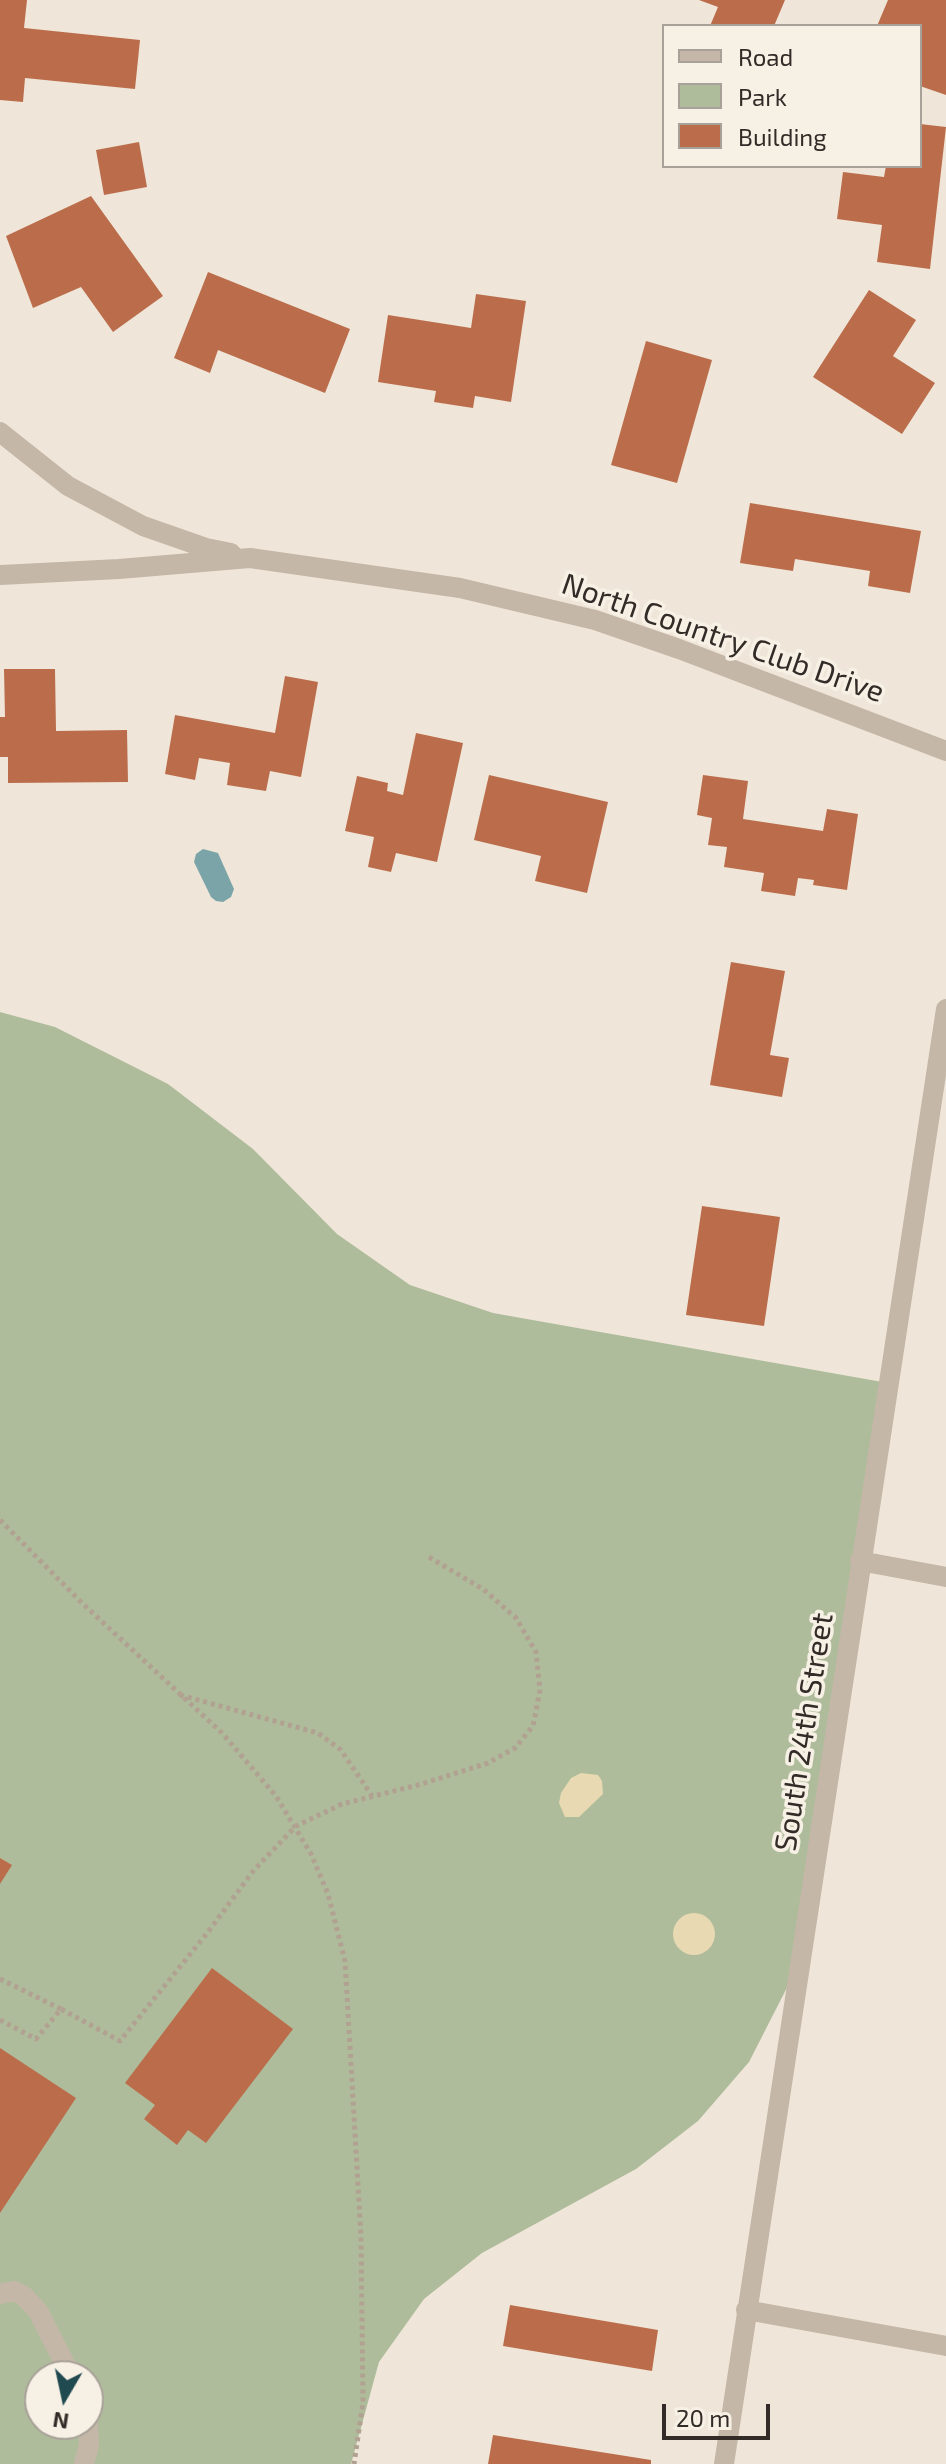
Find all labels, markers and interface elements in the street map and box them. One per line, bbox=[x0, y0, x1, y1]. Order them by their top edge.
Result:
legend bbox=[662, 24, 922, 168]
text: Road bbox=[738, 42, 793, 71]
text: Park bbox=[738, 82, 787, 111]
text: Building bbox=[738, 122, 827, 151]
street label: North Country Club Drive bbox=[557, 566, 889, 710]
street label: South 24th Street bbox=[767, 1610, 841, 1854]
north arrow bbox=[24, 2360, 104, 2440]
scale bar bbox=[666, 2388, 774, 2438]
text: 20 m bbox=[676, 2403, 730, 2432]
text: N bbox=[51, 2408, 70, 2436]

